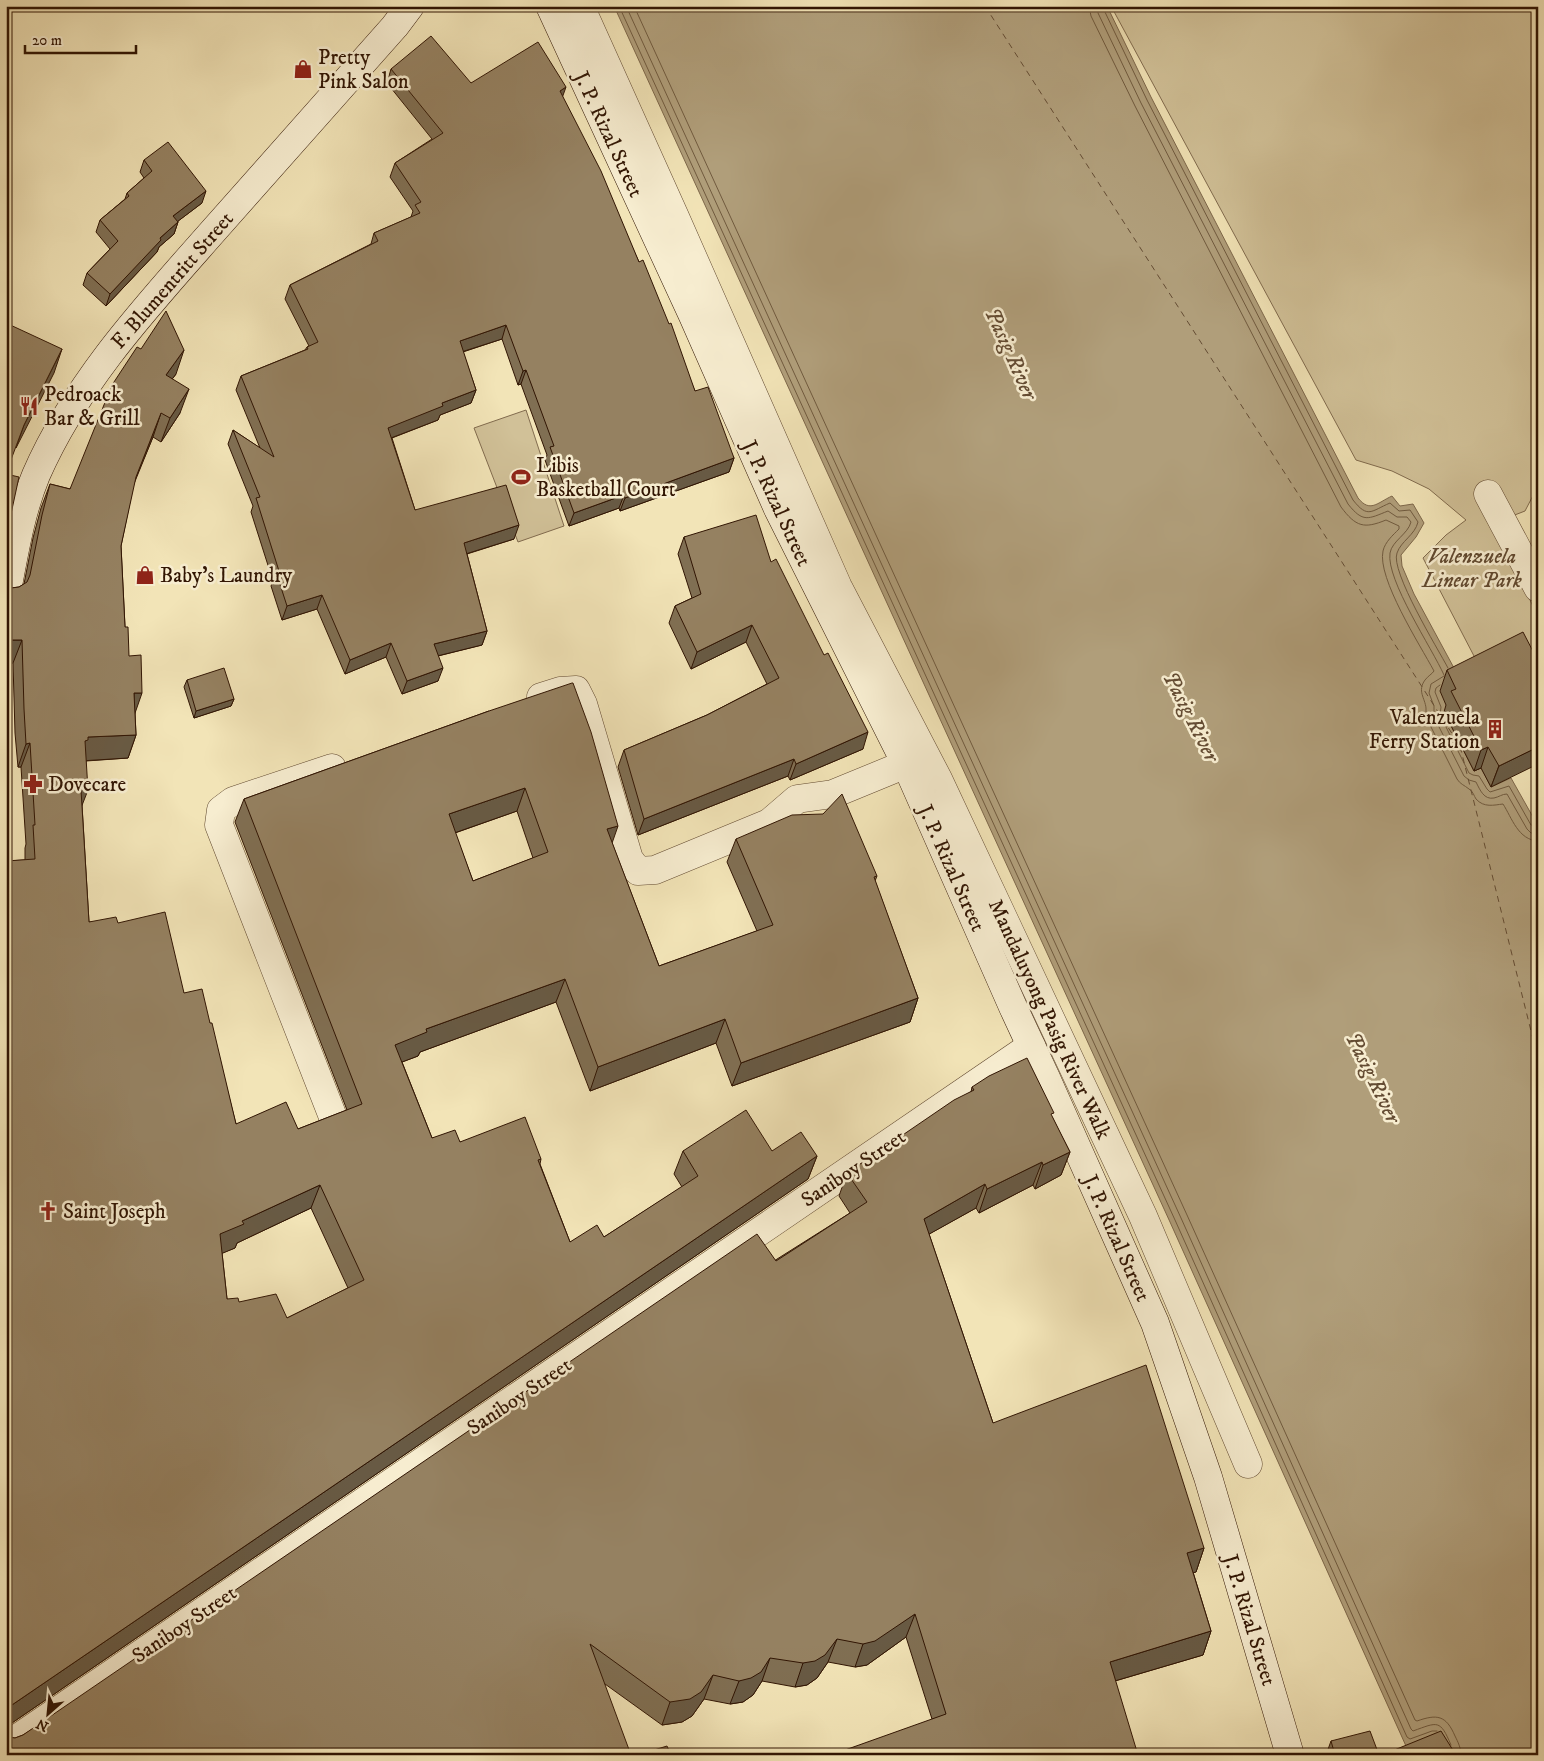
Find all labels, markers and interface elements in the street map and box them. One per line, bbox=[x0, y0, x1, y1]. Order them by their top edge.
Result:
scale bar bbox=[25, 22, 136, 54]
text: 20 m bbox=[32, 31, 62, 50]
place label: Pretty Pink Salon bbox=[318, 45, 409, 95]
shop icon: Pretty Pink Salon bbox=[292, 58, 314, 80]
street label: J. P. Rizal Street bbox=[567, 66, 649, 202]
street label: F. Blumentritt Street bbox=[106, 206, 240, 355]
water label: Pasig River bbox=[978, 303, 1044, 406]
place label: Pedroack Bar & Grill bbox=[44, 382, 140, 432]
restaurant icon: Pedroack Bar & Grill bbox=[18, 395, 40, 417]
street label: J. P. Rizal Street bbox=[735, 435, 817, 571]
place label: Libis Basketball Court bbox=[536, 453, 676, 503]
sports icon: Libis Basketball Court bbox=[510, 466, 532, 488]
park label: Valenzuela Linear Park bbox=[1421, 544, 1522, 594]
place label: Baby's Laundry bbox=[160, 563, 293, 589]
shop icon: Baby's Laundry bbox=[134, 564, 156, 586]
water label: Pasig River bbox=[1156, 667, 1226, 768]
place label: Valenzuela Ferry Station bbox=[1369, 705, 1480, 755]
building icon: Valenzuela Ferry Station bbox=[1484, 718, 1506, 740]
place label: Dovecare bbox=[48, 772, 127, 798]
pharmacy icon: Dovecare bbox=[22, 773, 44, 795]
street label: J. P. Rizal Street bbox=[911, 799, 991, 936]
street label: Mandaluyong Pasig River Walk bbox=[982, 895, 1116, 1144]
water label: Pasig River bbox=[1339, 1028, 1407, 1129]
street label: Saniboy Street bbox=[796, 1124, 911, 1213]
street label: J. P. Rizal Street bbox=[1076, 1169, 1156, 1306]
place label: Saint Joseph bbox=[63, 1199, 166, 1225]
church icon: Saint Joseph bbox=[37, 1200, 59, 1222]
street label: Saniboy Street bbox=[462, 1352, 577, 1441]
street label: J. P. Rizal Street bbox=[1216, 1550, 1281, 1689]
street label: Saniboy Street bbox=[127, 1580, 242, 1669]
north arrow bbox=[22, 1688, 72, 1738]
text: N bbox=[33, 1714, 52, 1735]

